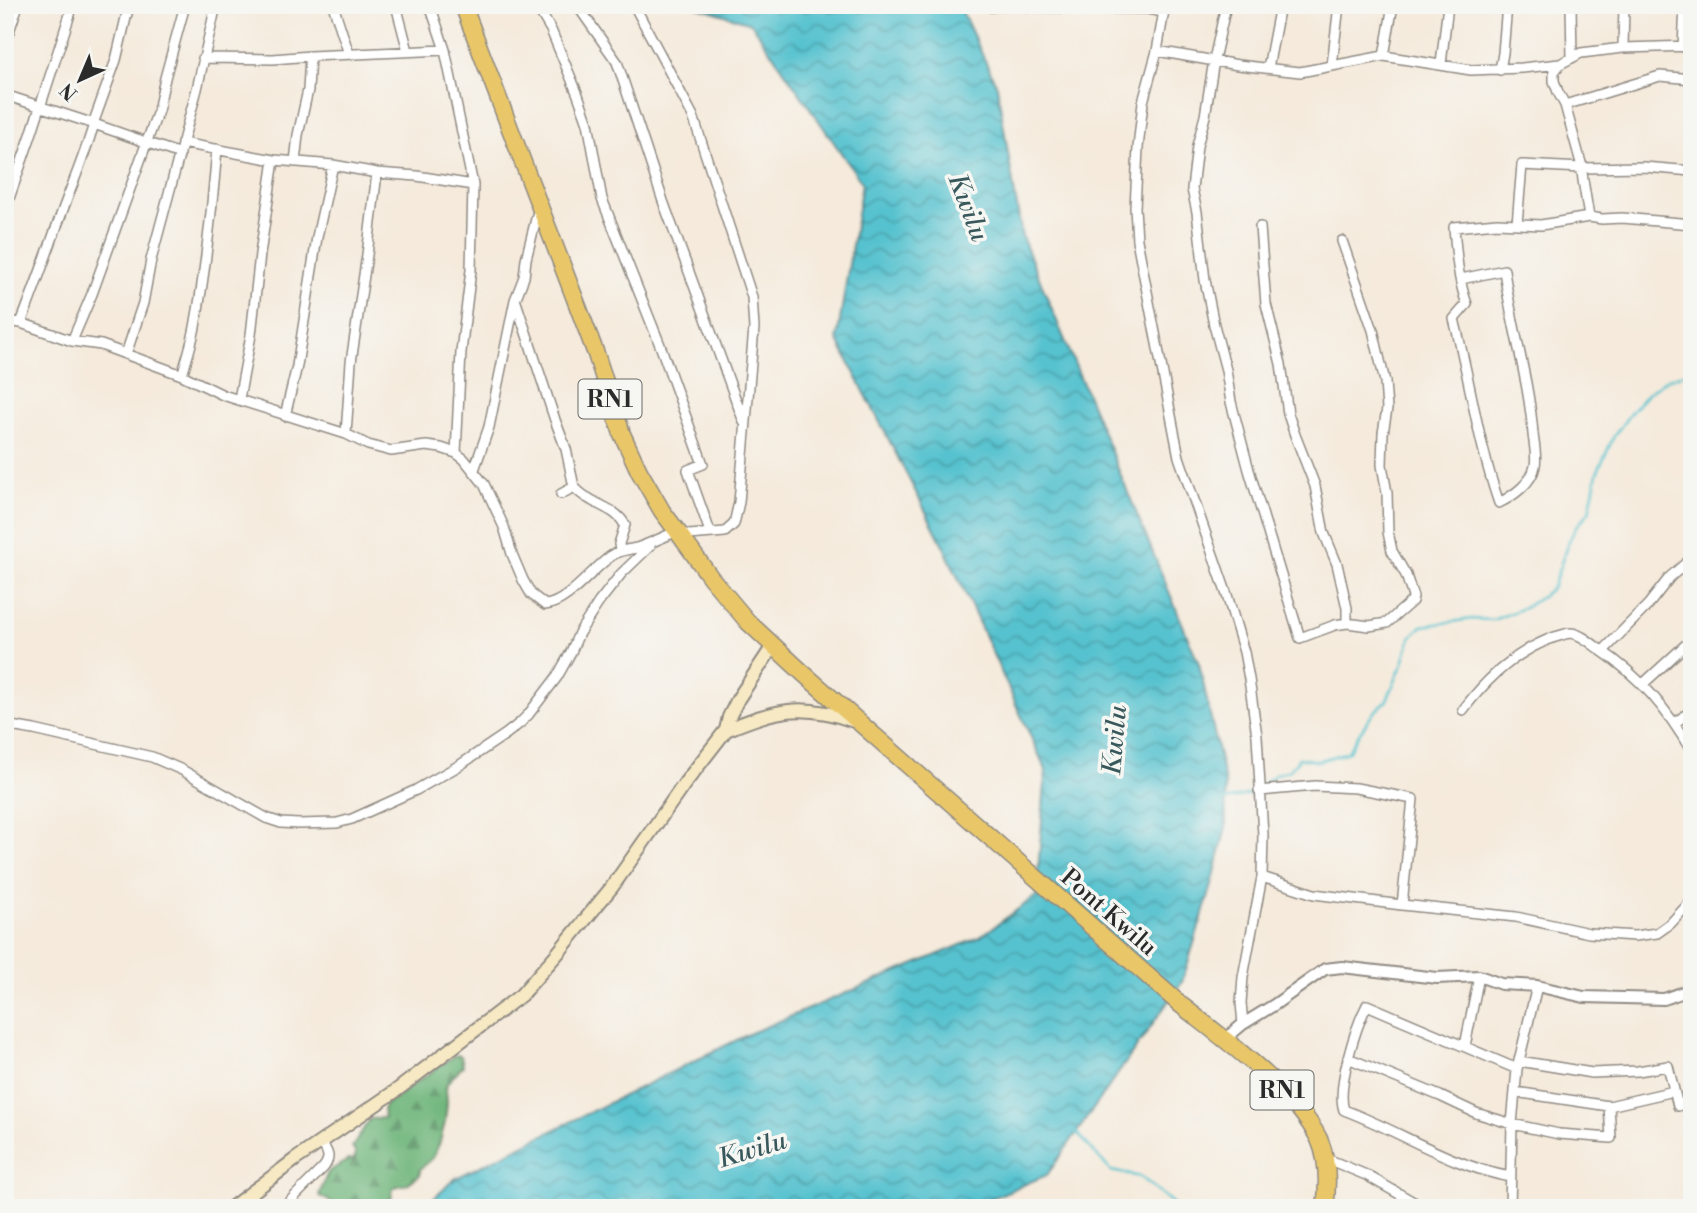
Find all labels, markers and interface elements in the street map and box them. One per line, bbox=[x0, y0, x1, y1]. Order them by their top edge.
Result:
north arrow bbox=[46, 46, 116, 116]
text: N bbox=[55, 78, 83, 105]
water label: Kwilu bbox=[941, 169, 996, 246]
road number: RN1 bbox=[578, 380, 642, 418]
water label: Kwilu bbox=[1096, 704, 1134, 776]
street label: Pont Kwilu bbox=[1054, 863, 1163, 963]
road number: RN1 bbox=[1250, 1070, 1314, 1110]
water label: Kwilu bbox=[714, 1124, 791, 1176]

